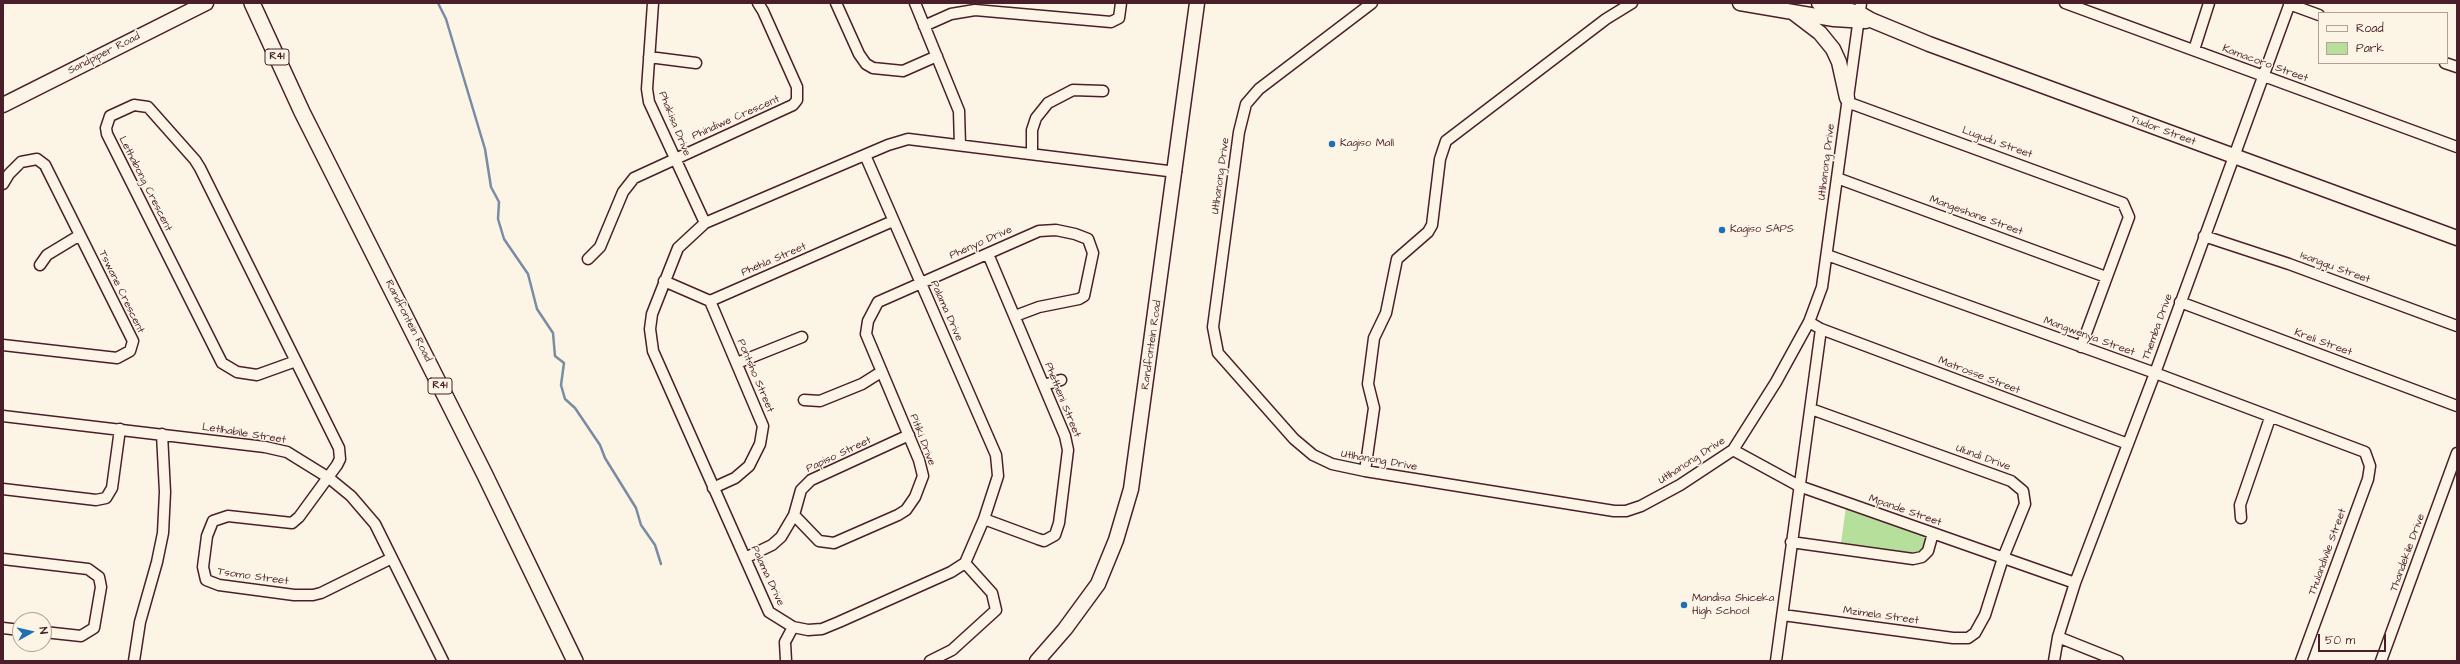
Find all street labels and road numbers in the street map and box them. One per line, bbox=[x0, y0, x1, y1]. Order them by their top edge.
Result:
street label: Sandpiper Road bbox=[66, 30, 142, 78]
street label: Kamacoro Street bbox=[2220, 42, 2310, 86]
road number: R41 bbox=[265, 49, 289, 65]
street label: Phakisa Drive bbox=[655, 90, 693, 158]
street label: Phindiwe Crescent bbox=[690, 93, 782, 143]
street label: Tudor Street bbox=[2128, 113, 2198, 149]
street label: Utlhanong Drive bbox=[1816, 123, 1838, 201]
street label: Lugudu Street bbox=[1960, 124, 2034, 162]
street label: Lethabong Crescent bbox=[115, 134, 175, 234]
street label: Utlhanong Drive bbox=[1209, 137, 1233, 215]
street label: Mangeshane Street bbox=[1928, 193, 2024, 239]
street label: Phenyo Drive bbox=[948, 223, 1014, 263]
street label: Phehla Street bbox=[739, 240, 809, 280]
street label: Tswane Crescent bbox=[95, 248, 147, 336]
street label: Isangqu Street bbox=[2298, 249, 2372, 287]
street label: Randfontein Road bbox=[382, 278, 434, 364]
street label: Palama Drive bbox=[927, 279, 965, 343]
street label: Themba Drive bbox=[2140, 292, 2176, 362]
street label: Randfontein Road bbox=[1139, 300, 1165, 390]
street label: Mangwenya Street bbox=[2042, 314, 2136, 360]
street label: Kreli Street bbox=[2292, 326, 2354, 360]
street label: Pontsho Street bbox=[734, 337, 776, 415]
street label: Matrosse Street bbox=[1936, 354, 2022, 398]
street label: Phetheni Street bbox=[1041, 361, 1083, 439]
road number: R41 bbox=[428, 378, 452, 394]
street label: Pitiki Drive bbox=[906, 412, 938, 468]
street label: Letlhabile Street bbox=[201, 421, 287, 447]
street label: Papiso Street bbox=[804, 434, 874, 476]
street label: Utlhanong Drive bbox=[1656, 434, 1728, 488]
street label: Ulundi Drive bbox=[1954, 442, 2012, 474]
street label: Utlhanong Drive bbox=[1340, 448, 1418, 474]
street label: Mpande Street bbox=[1867, 492, 1943, 530]
street label: Thulandivile Street bbox=[2306, 507, 2350, 597]
street label: Thandekile Drive bbox=[2388, 512, 2428, 594]
street label: Palama Drive bbox=[747, 544, 787, 608]
street label: Tsomo Street bbox=[217, 565, 289, 589]
street label: Mzimela Street bbox=[1842, 604, 1920, 628]

